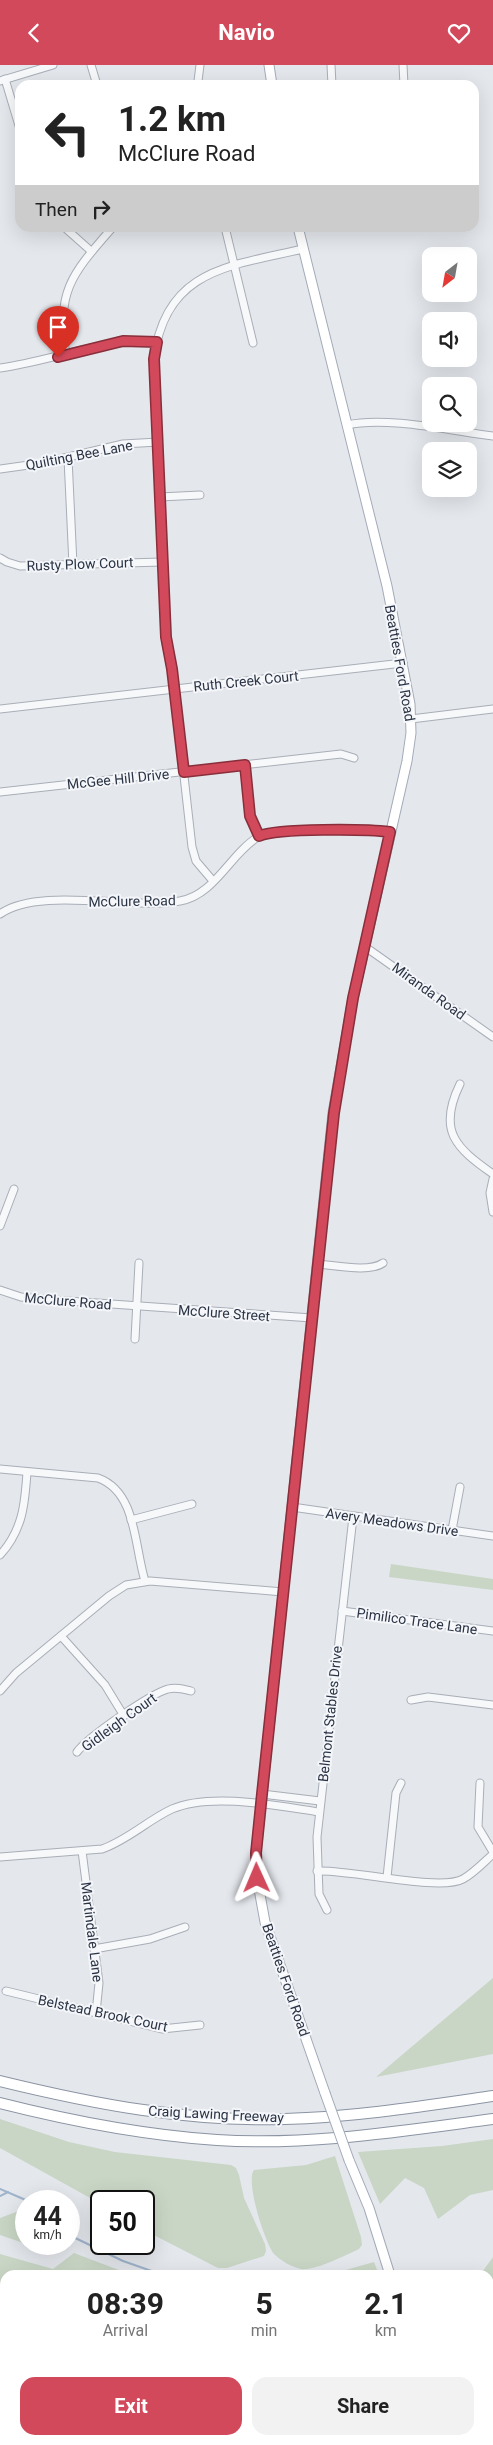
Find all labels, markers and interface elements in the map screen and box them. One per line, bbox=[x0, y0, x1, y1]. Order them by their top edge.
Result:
icon: back bbox=[20, 19, 48, 47]
icon: heart bbox=[445, 19, 473, 47]
text: Navio bbox=[218, 20, 275, 45]
text: 1.2 km bbox=[118, 99, 226, 140]
icon: left bbox=[35, 100, 100, 165]
text: McClure Road bbox=[118, 141, 255, 166]
icon: right bbox=[87, 195, 115, 223]
text: Then bbox=[35, 198, 77, 221]
north arrow bbox=[422, 247, 478, 303]
map controls bbox=[422, 247, 477, 497]
pin bbox=[37, 306, 79, 357]
button: sound bbox=[422, 312, 477, 367]
icon: arrive bbox=[44, 313, 72, 341]
button: search bbox=[422, 377, 477, 432]
street label: Quilting Bee Lane bbox=[24, 437, 134, 473]
button: layers bbox=[422, 442, 477, 497]
street label: Rusty Plow Court bbox=[26, 554, 134, 574]
street label: Beatties Ford Road bbox=[382, 603, 418, 723]
street label: Ruth Creek Court bbox=[193, 667, 300, 694]
street label: McGee Hill Drive bbox=[66, 766, 170, 792]
street label: McClure Road bbox=[88, 892, 176, 910]
street label: Miranda Road bbox=[389, 959, 469, 1023]
street label: McClure Road bbox=[24, 1289, 112, 1313]
street label: McClure Street bbox=[177, 1302, 271, 1324]
street label: Avery Meadows Drive bbox=[325, 1505, 459, 1539]
street label: Pimilico Trace Lane bbox=[356, 1605, 478, 1637]
street label: Belmont Stables Drive bbox=[315, 1645, 345, 1783]
street label: Gidleigh Court bbox=[78, 1689, 160, 1755]
position arrow bbox=[230, 1851, 282, 1903]
street label: Martindale Lane bbox=[78, 1881, 106, 1983]
street label: Beatties Ford Road bbox=[259, 1922, 313, 2038]
street label: Belstead Brook Court bbox=[37, 1991, 170, 2035]
street label: Craig Lawing Freeway bbox=[148, 2102, 285, 2126]
speed limit sign: 50 bbox=[90, 2190, 155, 2255]
text: 44 bbox=[33, 2202, 62, 2231]
text: km/h bbox=[33, 2228, 62, 2242]
text: 08:39 bbox=[87, 2286, 164, 2321]
text: 5 bbox=[255, 2286, 273, 2321]
text: 2.1 bbox=[364, 2286, 407, 2321]
text: Arrival bbox=[103, 2321, 148, 2340]
text: min bbox=[251, 2321, 277, 2340]
text: km bbox=[375, 2321, 397, 2340]
button: Exit bbox=[20, 2377, 242, 2435]
button: Share bbox=[252, 2377, 474, 2435]

